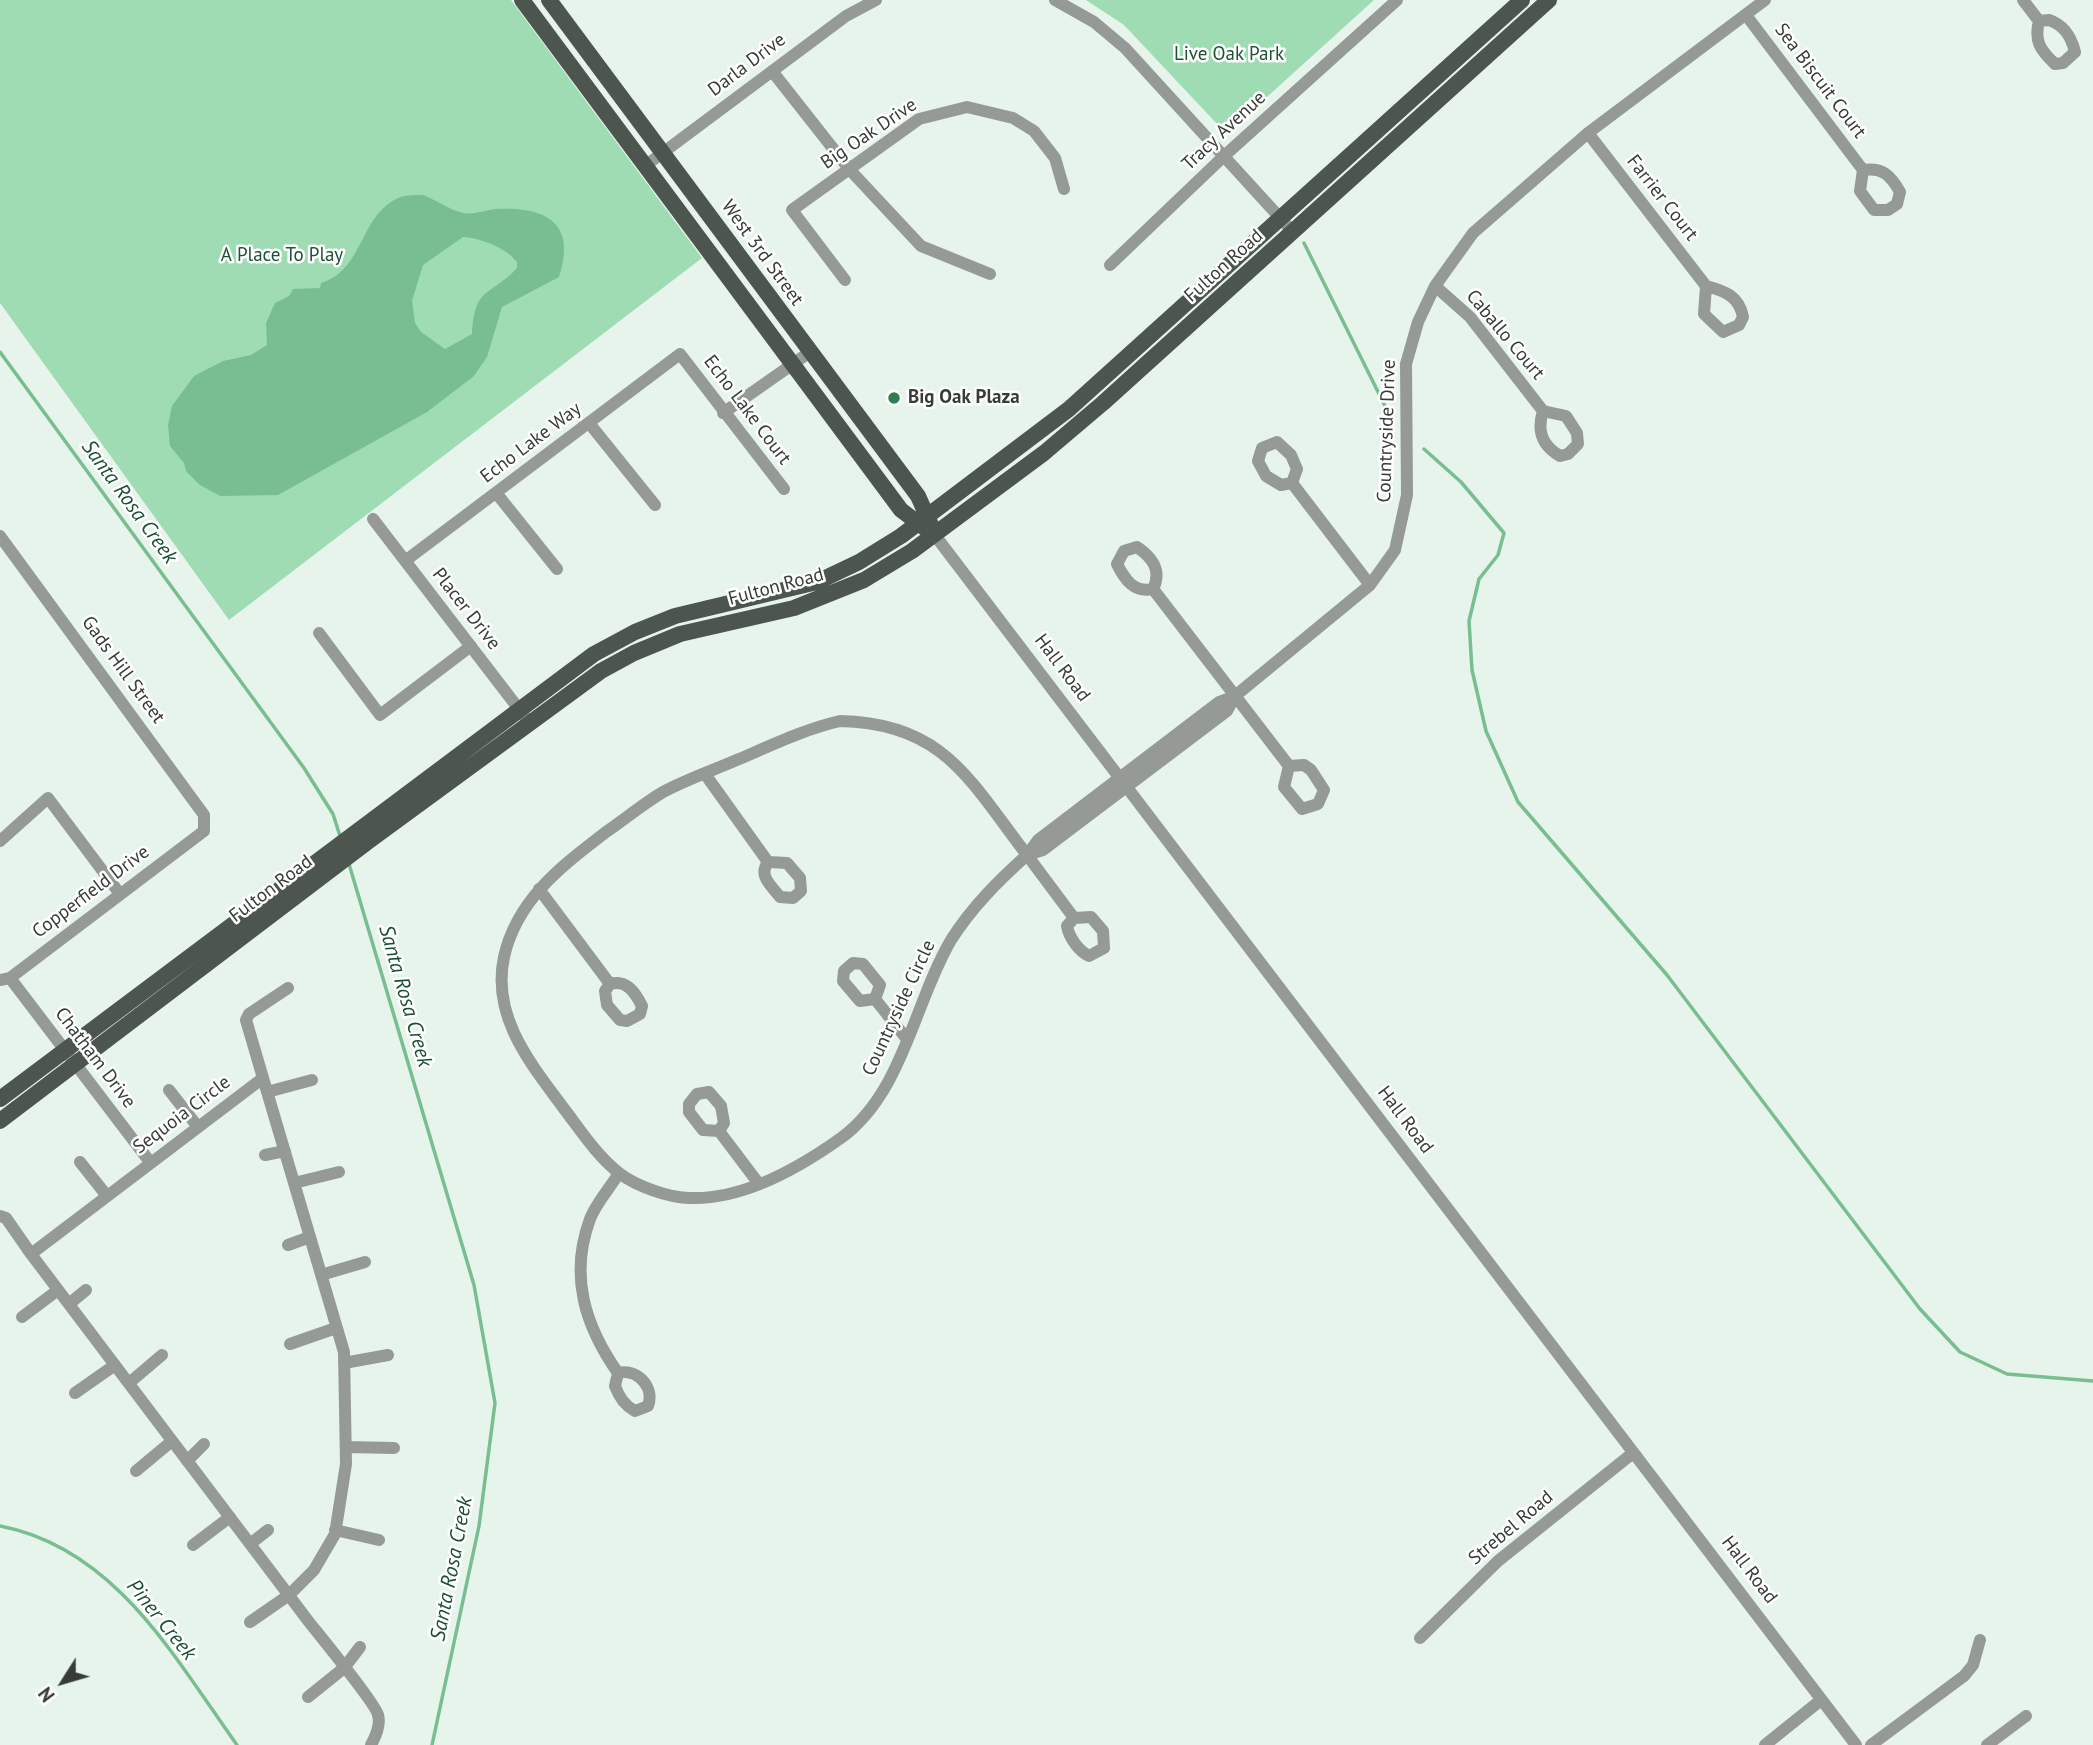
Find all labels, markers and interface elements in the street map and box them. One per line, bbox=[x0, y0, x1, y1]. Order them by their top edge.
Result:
street label: Sea Biscuit Court bbox=[1769, 19, 1871, 143]
street label: Darla Drive bbox=[704, 29, 790, 101]
park label: Live Oak Park bbox=[1174, 44, 1284, 66]
street label: Tracy Avenue bbox=[1177, 87, 1271, 175]
street label: Big Oak Drive bbox=[817, 94, 921, 174]
street label: Farrier Court bbox=[1621, 151, 1703, 245]
street label: West 3rd Street bbox=[716, 196, 808, 310]
street label: Fulton Road bbox=[1180, 225, 1268, 307]
park label: A Place To Play bbox=[221, 245, 343, 267]
street label: Caballo Court bbox=[1461, 286, 1549, 384]
street label: Echo Lake Court bbox=[698, 351, 796, 469]
street label: Countryside Drive bbox=[1373, 359, 1401, 503]
place label: Big Oak Plaza bbox=[908, 387, 1020, 409]
marker: Big Oak Plaza bbox=[886, 390, 902, 406]
street label: Echo Lake Way bbox=[476, 398, 586, 488]
water label: Santa Rosa Creek bbox=[76, 435, 182, 569]
street label: Fulton Road bbox=[726, 563, 826, 611]
street label: Placer Drive bbox=[427, 564, 505, 654]
street label: Gads Hill Street bbox=[76, 612, 170, 728]
street label: Hall Road bbox=[1029, 630, 1095, 706]
street label: Copperfield Drive bbox=[28, 841, 154, 943]
street label: Fulton Road bbox=[225, 850, 317, 928]
water label: Santa Rosa Creek bbox=[373, 922, 437, 1070]
street label: Countryside Circle bbox=[858, 937, 940, 1079]
street label: Chatham Drive bbox=[50, 1003, 140, 1113]
street label: Sequoia Circle bbox=[129, 1071, 235, 1159]
street label: Hall Road bbox=[1372, 1082, 1438, 1158]
street label: Strebel Road bbox=[1464, 1486, 1558, 1570]
water label: Santa Rosa Creek bbox=[426, 1495, 478, 1643]
street label: Hall Road bbox=[1716, 1532, 1782, 1608]
water label: Piner Creek bbox=[121, 1575, 201, 1665]
north arrow bbox=[28, 1647, 98, 1717]
text: N bbox=[33, 1682, 60, 1707]

